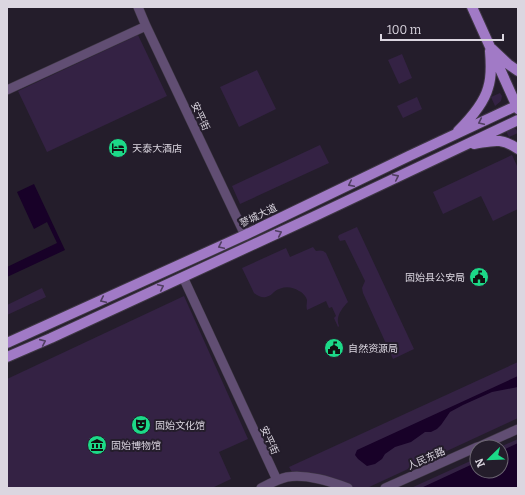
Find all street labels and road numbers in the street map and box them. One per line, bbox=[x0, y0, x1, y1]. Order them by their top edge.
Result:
street label: 安平街 bbox=[188, 100, 212, 133]
street label: 蓼城大道 bbox=[238, 202, 279, 230]
street label: 安平街 bbox=[257, 424, 281, 457]
street label: 人民东路 bbox=[406, 445, 447, 473]

